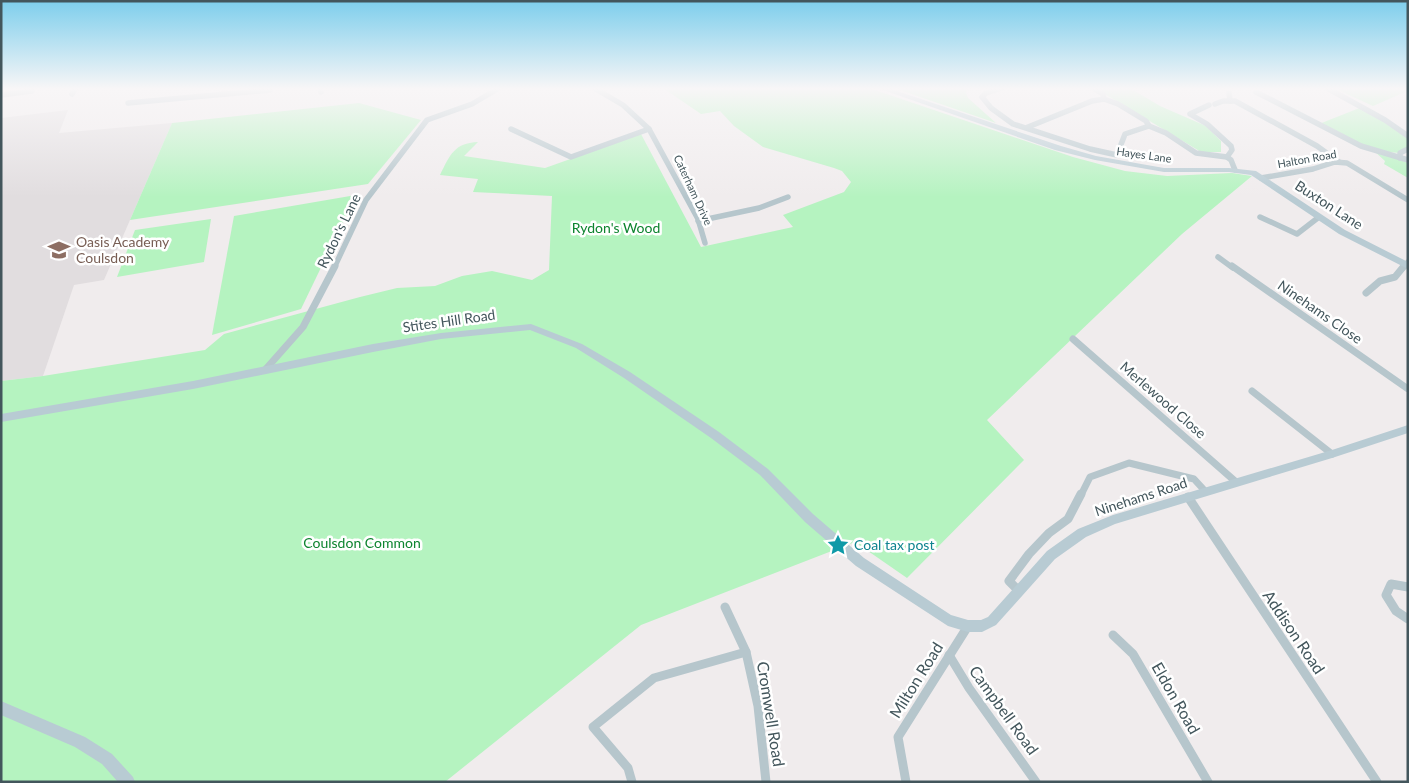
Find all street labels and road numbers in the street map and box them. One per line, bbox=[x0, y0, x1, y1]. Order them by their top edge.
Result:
street label: Hayes Lane bbox=[1116, 144, 1173, 165]
street label: Halton Road bbox=[1276, 147, 1337, 170]
street label: Caterham Drive bbox=[671, 153, 716, 227]
street label: Buxton Lane bbox=[1292, 176, 1366, 233]
street label: Rydon's Lane bbox=[313, 191, 364, 271]
street label: Ninehams Close bbox=[1275, 276, 1366, 347]
street label: Stites Hill Road bbox=[402, 306, 496, 335]
street label: Merlewood Close bbox=[1117, 358, 1210, 442]
street label: Ninehams Road bbox=[1093, 474, 1189, 519]
street label: Addison Road bbox=[1259, 586, 1329, 677]
street label: Milton Road bbox=[885, 638, 946, 721]
street label: Eldon Road bbox=[1148, 659, 1205, 737]
street label: Cromwell Road bbox=[754, 660, 789, 768]
street label: Campbell Road bbox=[966, 662, 1043, 758]

